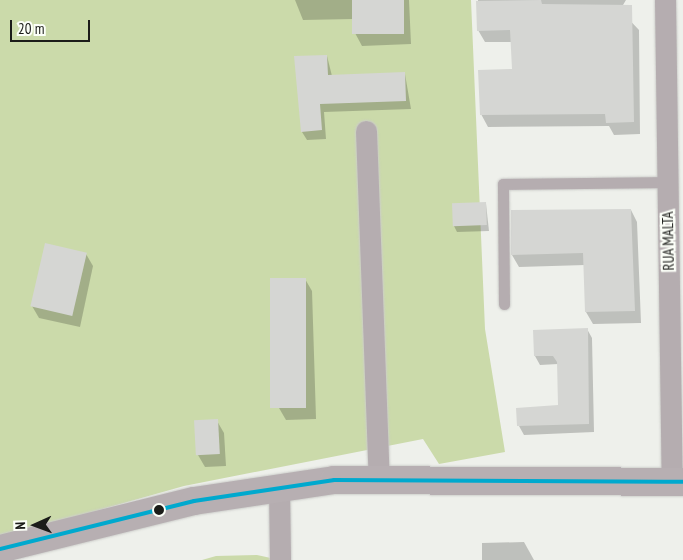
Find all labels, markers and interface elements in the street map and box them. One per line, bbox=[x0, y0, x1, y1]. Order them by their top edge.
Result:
scale bar bbox=[12, 10, 92, 42]
text: 20 m bbox=[18, 19, 44, 38]
street label: RUA MALTA bbox=[658, 211, 678, 271]
north arrow bbox=[10, 500, 60, 550]
unlabelled marker bbox=[154, 505, 164, 515]
text: N bbox=[11, 521, 29, 530]

